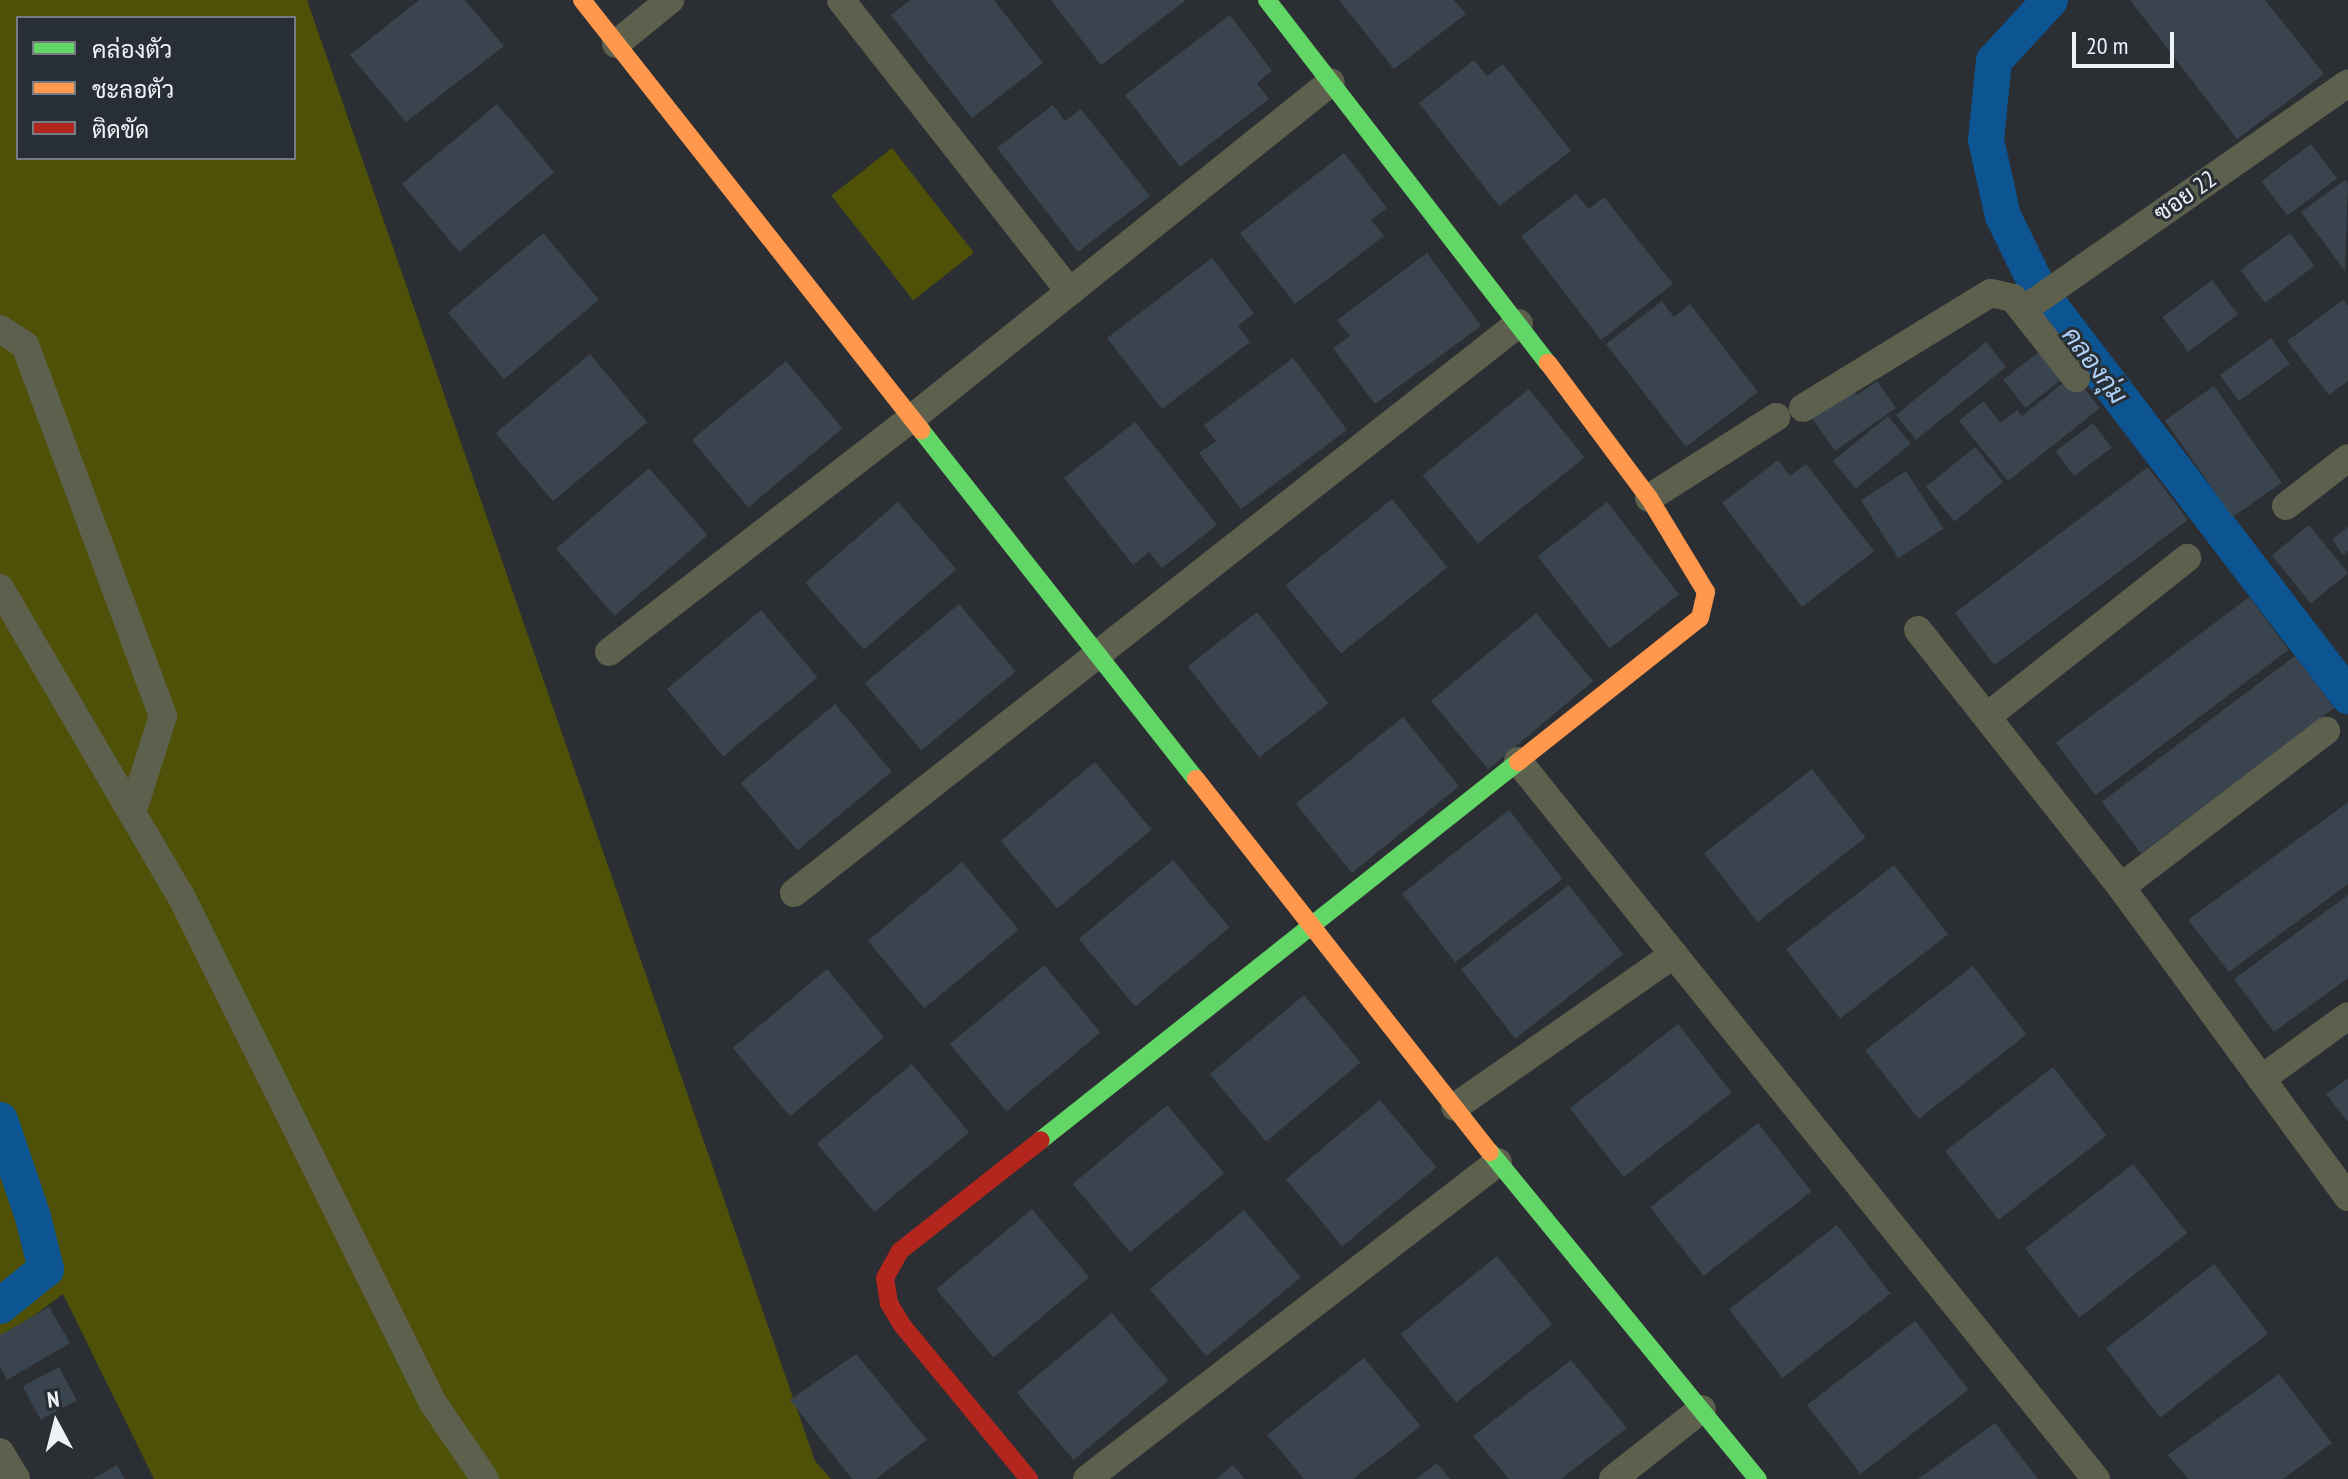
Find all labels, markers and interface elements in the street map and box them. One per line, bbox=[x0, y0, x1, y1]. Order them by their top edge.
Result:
legend bbox=[16, 16, 296, 160]
scale bar bbox=[2076, 16, 2178, 66]
text: 20 m bbox=[2086, 30, 2128, 61]
text: คล่องตัว bbox=[92, 34, 172, 65]
text: ชะลอตัว bbox=[92, 74, 174, 105]
text: ติดขัด bbox=[92, 114, 149, 145]
street label: ซอย 22 bbox=[2148, 164, 2222, 228]
water label: คลองกุ่ม bbox=[2056, 320, 2134, 410]
north arrow bbox=[16, 1383, 96, 1463]
text: N bbox=[45, 1385, 61, 1414]

